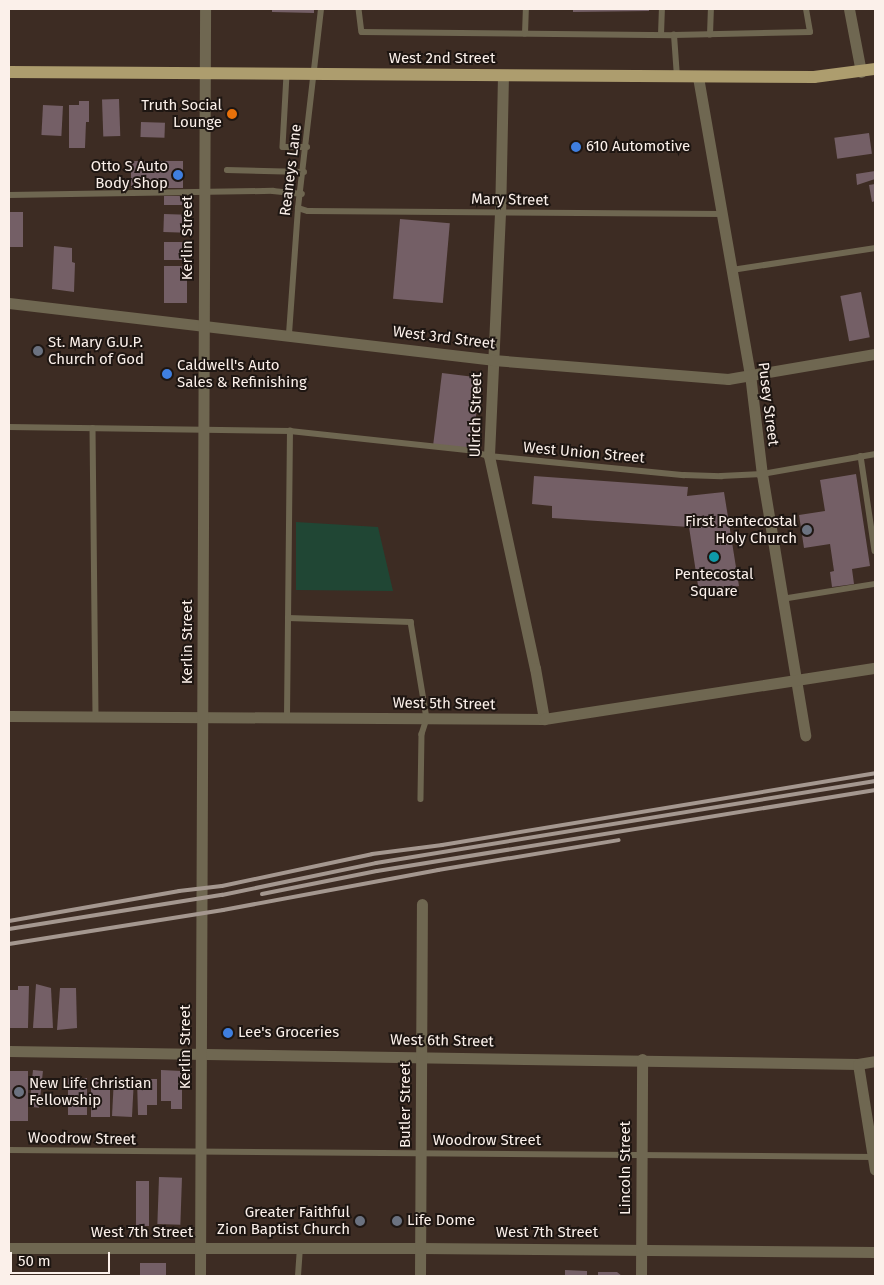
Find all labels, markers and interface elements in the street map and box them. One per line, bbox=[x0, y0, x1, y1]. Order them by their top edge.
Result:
street label: West 2nd Street bbox=[389, 50, 495, 68]
place label: Truth Social Lounge bbox=[141, 96, 222, 131]
marker: Truth Social Lounge bbox=[226, 108, 238, 120]
street label: Reaneys Lane bbox=[276, 123, 306, 217]
place label: 610 Automotive bbox=[586, 138, 690, 156]
marker: 610 Automotive bbox=[570, 141, 582, 153]
place label: Otto S Auto Body Shop bbox=[91, 157, 168, 192]
marker: Otto S Auto Body Shop bbox=[172, 169, 184, 181]
street label: Mary Street bbox=[471, 190, 549, 210]
street label: Kerlin Street bbox=[179, 196, 197, 280]
street label: West 3rd Street bbox=[392, 323, 496, 353]
place label: St. Mary G.U.P. Church of God bbox=[48, 333, 144, 368]
marker: St. Mary G.U.P. Church of God bbox=[32, 345, 44, 357]
place label: Caldwell's Auto Sales & Refinishing bbox=[177, 356, 307, 391]
street label: Pusey Street bbox=[754, 361, 782, 447]
marker: Caldwell's Auto Sales & Refinishing bbox=[161, 368, 173, 380]
street label: Ulrich Street bbox=[466, 372, 486, 458]
street label: West Union Street bbox=[522, 439, 646, 467]
place label: First Pentecostal Holy Church bbox=[685, 512, 797, 547]
marker: First Pentecostal Holy Church bbox=[801, 524, 813, 536]
marker: Pentecostal Square bbox=[708, 551, 720, 563]
place label: Pentecostal Square bbox=[675, 565, 753, 600]
street label: Kerlin Street bbox=[179, 600, 197, 684]
street label: West 5th Street bbox=[392, 694, 496, 714]
street label: Kerlin Street bbox=[177, 1005, 195, 1089]
place label: Lee's Groceries bbox=[238, 1024, 339, 1042]
marker: Lee's Groceries bbox=[222, 1027, 234, 1039]
street label: West 6th Street bbox=[390, 1031, 494, 1051]
street label: Butler Street bbox=[397, 1062, 415, 1148]
place label: New Life Christian Fellowship bbox=[29, 1074, 152, 1109]
marker: New Life Christian Fellowship bbox=[13, 1086, 25, 1098]
street label: Lincoln Street bbox=[617, 1121, 635, 1215]
street label: Woodrow Street bbox=[28, 1129, 136, 1149]
street label: Woodrow Street bbox=[433, 1132, 541, 1150]
place label: Greater Faithful Zion Baptist Church bbox=[217, 1203, 350, 1238]
place label: Life Dome bbox=[407, 1212, 475, 1230]
marker: Greater Faithful Zion Baptist Church bbox=[354, 1215, 366, 1227]
marker: Life Dome bbox=[391, 1215, 403, 1227]
street label: West 7th Street bbox=[91, 1224, 193, 1242]
street label: West 7th Street bbox=[496, 1224, 598, 1242]
scale bar bbox=[12, 1242, 112, 1274]
text: 50 m bbox=[18, 1252, 51, 1270]

